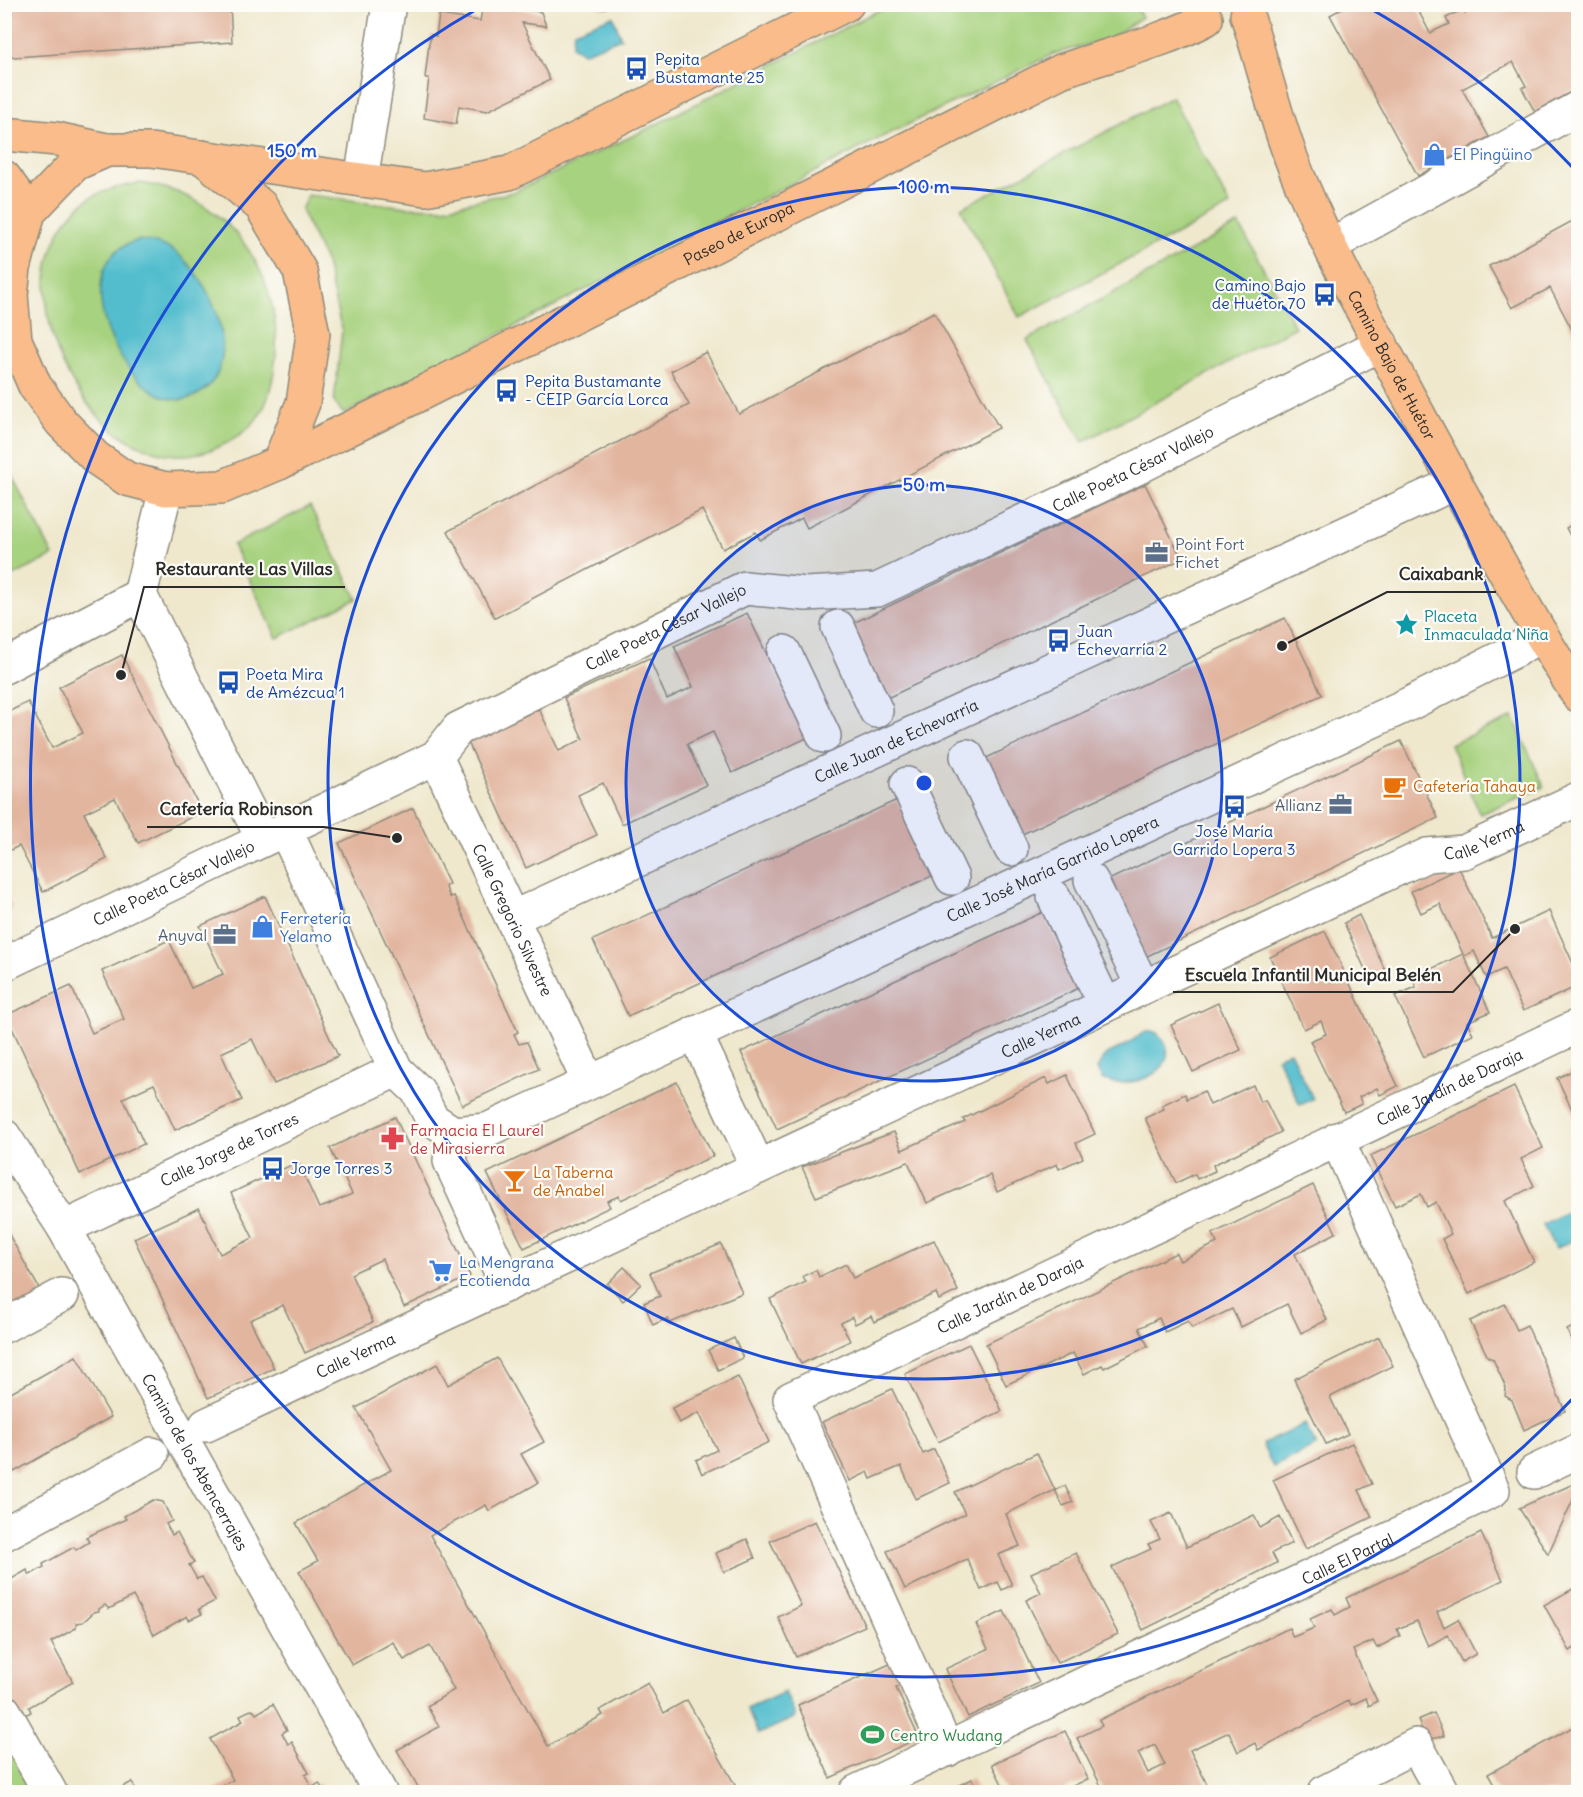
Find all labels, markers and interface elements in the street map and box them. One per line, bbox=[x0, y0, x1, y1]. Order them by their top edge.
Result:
place label: Pepita Bustamante 25 bbox=[655, 49, 765, 87]
bus stop icon: Pepita Bustamante 25 bbox=[624, 55, 650, 81]
text: 150 m bbox=[267, 139, 317, 162]
shop icon: El Pingüino bbox=[1422, 141, 1448, 167]
place label: El Pingüino bbox=[1453, 144, 1532, 164]
text: 100 m bbox=[899, 175, 950, 198]
street label: Paseo de Europa bbox=[680, 197, 797, 270]
place label: Camino Bajo de Huétor 70 bbox=[1212, 275, 1306, 313]
bus stop icon: Camino Bajo de Huétor 70 bbox=[1311, 281, 1337, 307]
street label: Camino Bajo de Huétor bbox=[1343, 287, 1440, 444]
place label: Pepita Bustamante - CEIP García Lorca bbox=[525, 371, 669, 409]
bus stop icon: Pepita Bustamante - CEIP García Lorca bbox=[494, 377, 520, 403]
street label: Calle Poeta César Vallejo bbox=[1049, 421, 1217, 516]
text: 50 m bbox=[903, 473, 945, 496]
place label: Point Fort Fichet bbox=[1175, 534, 1245, 572]
office icon: Point Fort Fichet bbox=[1144, 540, 1170, 566]
callout: Restaurante Las Villas bbox=[144, 551, 345, 587]
callout: Caixabank bbox=[1387, 556, 1496, 592]
text: Restaurante Las Villas bbox=[155, 557, 333, 580]
text: Caixabank bbox=[1399, 562, 1483, 585]
street label: Calle Poeta César Vallejo bbox=[582, 579, 749, 675]
place label: Placeta Inmaculada Niña bbox=[1424, 606, 1549, 644]
place icon: Placeta Inmaculada Niña bbox=[1393, 612, 1419, 638]
place label: Juan Echevarría 2 bbox=[1077, 621, 1168, 659]
bus stop icon: Juan Echevarría 2 bbox=[1046, 627, 1072, 653]
place label: Poeta Mira de Amézcua 1 bbox=[246, 664, 345, 702]
bus stop icon: Poeta Mira de Amézcua 1 bbox=[215, 670, 241, 696]
street label: Calle Juan de Echevarría bbox=[811, 694, 981, 787]
centre of rings bbox=[914, 773, 934, 793]
cafe icon: Cafetería Tahaya bbox=[1382, 773, 1408, 799]
place label: Cafetería Tahaya bbox=[1413, 776, 1536, 796]
callout: Cafetería Robinson bbox=[147, 791, 324, 827]
office icon: Allianz bbox=[1327, 792, 1353, 818]
bus stop icon: José María Garrido Lopera 3 bbox=[1221, 793, 1247, 819]
place label: Allianz bbox=[1275, 795, 1322, 815]
text: Cafetería Robinson bbox=[159, 797, 313, 820]
street label: Calle José María Garrido Lopera bbox=[943, 811, 1162, 926]
street label: Calle Yerma bbox=[1443, 816, 1527, 864]
place label: José María Garrido Lopera 3 bbox=[1172, 821, 1296, 859]
street label: Calle Poeta César Vallejo bbox=[89, 836, 258, 930]
street label: Calle Gregorio Silvestre bbox=[468, 840, 557, 999]
place label: Ferretería Yelamo bbox=[280, 908, 351, 946]
shop icon: Ferretería Yelamo bbox=[249, 914, 275, 940]
office icon: Anyval bbox=[212, 922, 238, 948]
place label: Anyval bbox=[158, 925, 207, 945]
callout: Escuela Infantil Municipal Belén bbox=[1173, 956, 1453, 992]
text: Escuela Infantil Municipal Belén bbox=[1185, 963, 1442, 986]
street label: Calle Yerma bbox=[998, 1008, 1083, 1062]
street label: Calle Jardín de Daraja bbox=[1373, 1044, 1526, 1130]
street label: Calle Jorge de Torres bbox=[157, 1108, 302, 1191]
place label: Farmacia El Laurel de Mirasierra bbox=[410, 1120, 544, 1158]
pharmacy icon: Farmacia El Laurel de Mirasierra bbox=[379, 1126, 405, 1152]
bus stop icon: Jorge Torres 3 bbox=[259, 1155, 285, 1181]
place label: Jorge Torres 3 bbox=[290, 1158, 393, 1178]
place label: La Taberna de Anabel bbox=[533, 1162, 613, 1200]
bar icon: La Taberna de Anabel bbox=[502, 1168, 528, 1194]
place label: La Mengrana Ecotienda bbox=[459, 1252, 554, 1290]
street label: Calle Jardín de Daraja bbox=[934, 1252, 1086, 1338]
supermarket icon: La Mengrana Ecotienda bbox=[428, 1258, 454, 1284]
street label: Calle Yerma bbox=[313, 1328, 398, 1382]
street label: Camino de los Abencerrajes bbox=[138, 1370, 253, 1554]
street label: Calle El Partal bbox=[1299, 1529, 1397, 1589]
sports icon: Centro Wudang bbox=[859, 1722, 885, 1748]
place label: Centro Wudang bbox=[890, 1725, 1003, 1745]

